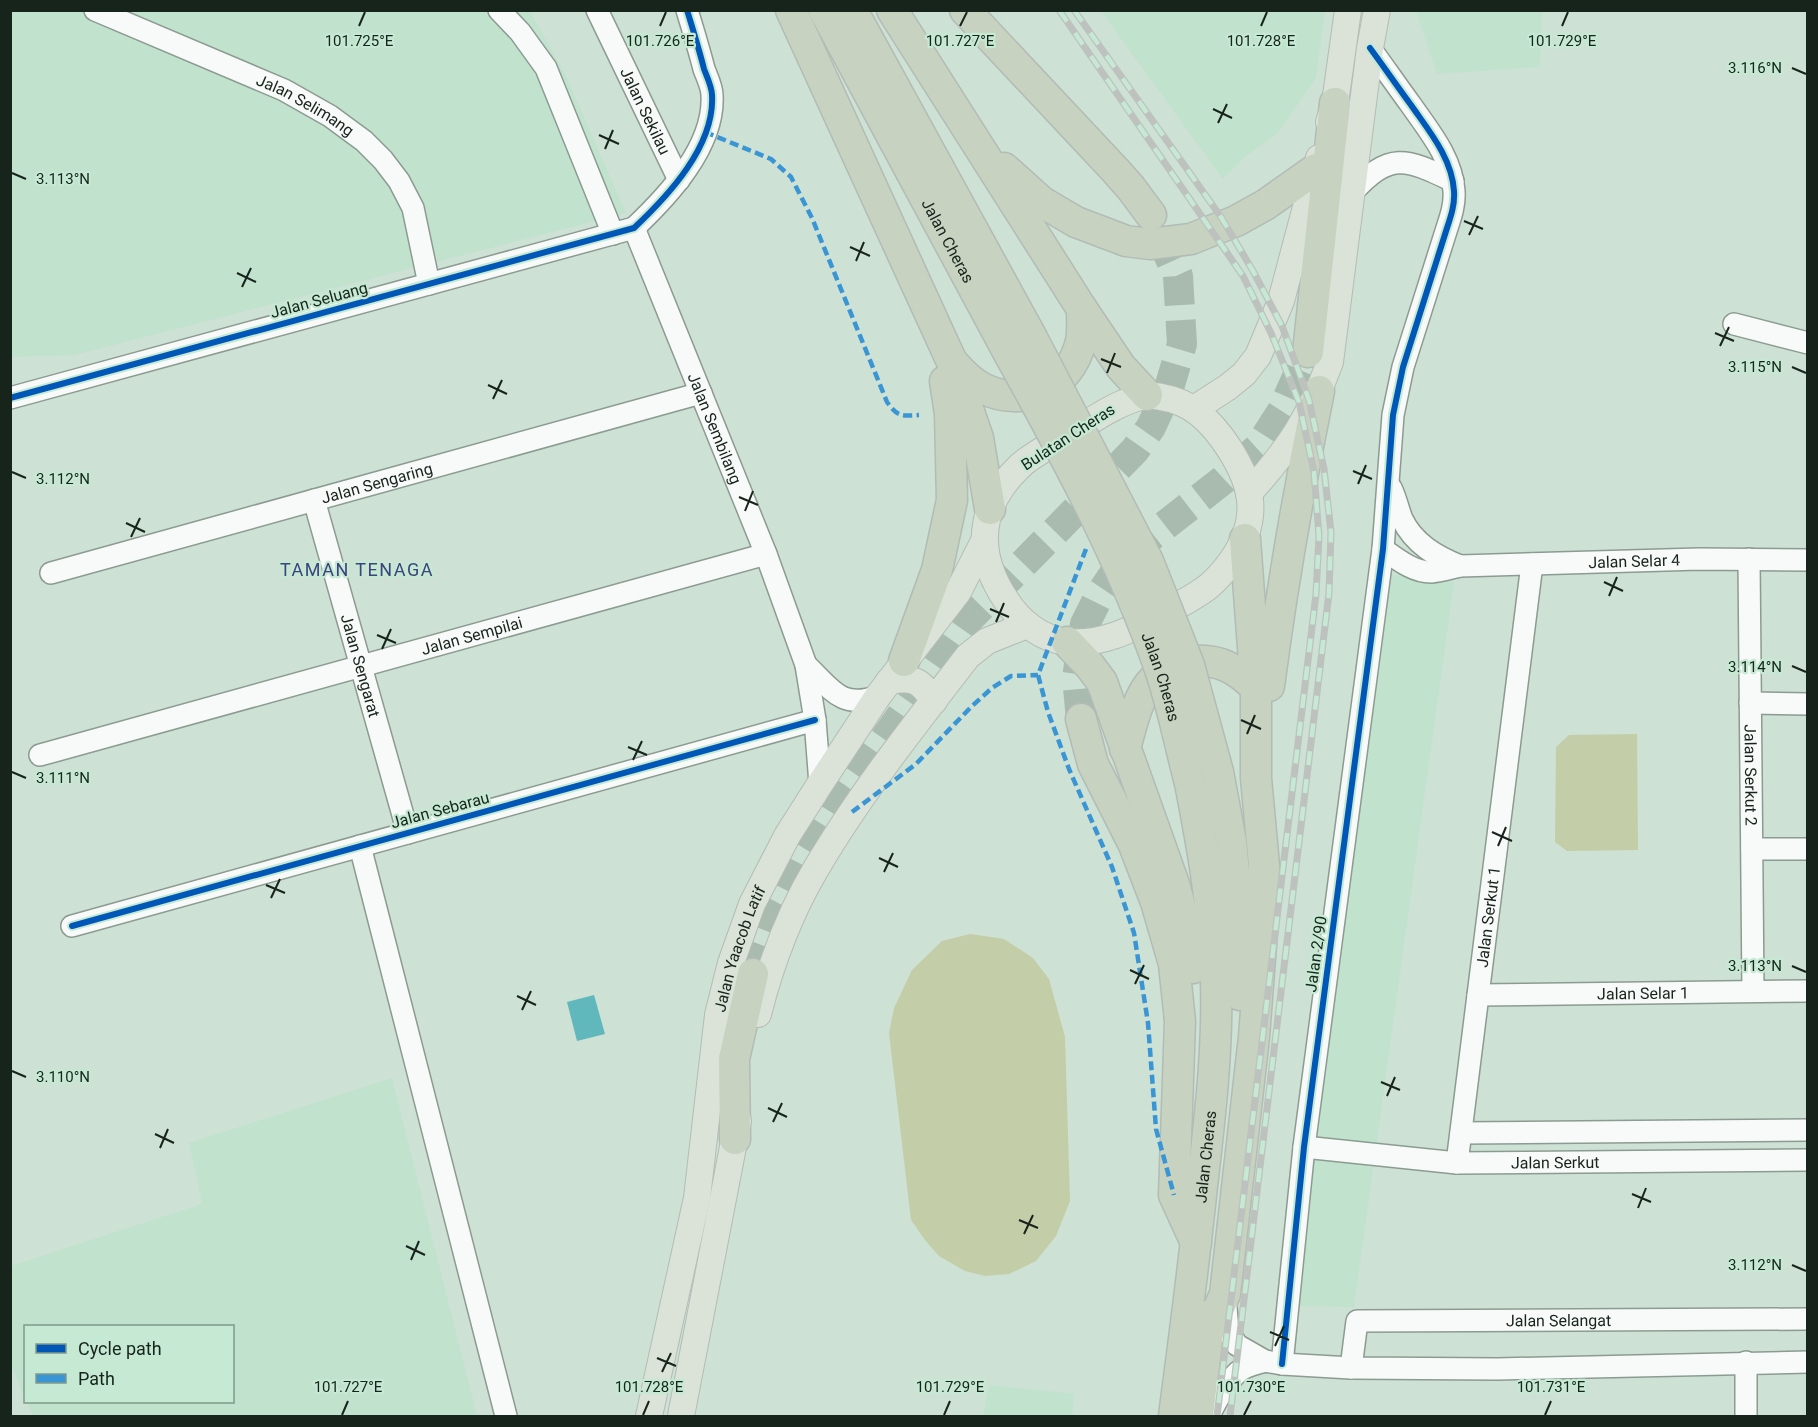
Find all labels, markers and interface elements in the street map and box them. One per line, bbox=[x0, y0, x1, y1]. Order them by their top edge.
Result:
text: 101.725°E bbox=[325, 32, 394, 50]
text: 101.726°E bbox=[626, 32, 695, 50]
text: 101.727°E bbox=[926, 32, 995, 50]
text: 101.728°E bbox=[1227, 32, 1296, 50]
text: 101.729°E bbox=[1528, 32, 1597, 50]
text: 3.116°N bbox=[1728, 59, 1782, 77]
street label: Jalan Sekilau bbox=[617, 64, 675, 157]
street label: Jalan Selimang bbox=[254, 70, 358, 140]
text: 3.113°N bbox=[36, 170, 90, 188]
street label: Jalan Cheras bbox=[918, 195, 979, 286]
street label: Jalan Seluang bbox=[268, 278, 370, 322]
text: 3.115°N bbox=[1728, 358, 1782, 376]
street label: Jalan Sembilang bbox=[684, 370, 746, 487]
street label: Bulatan Cheras bbox=[1018, 400, 1118, 474]
street label: Jalan Sengaring bbox=[319, 458, 434, 507]
text: 3.112°N bbox=[36, 470, 90, 488]
street label: Jalan Selar 4 bbox=[1588, 550, 1680, 572]
district label: TAMAN TENAGA bbox=[280, 559, 434, 580]
street label: Jalan Sengarat bbox=[337, 612, 384, 719]
street label: Jalan Sempilai bbox=[419, 612, 525, 659]
street label: Jalan Cheras bbox=[1138, 629, 1184, 723]
text: 3.114°N bbox=[1728, 658, 1782, 676]
street label: Jalan Serkut 2 bbox=[1741, 724, 1761, 826]
text: 3.111°N bbox=[36, 769, 90, 787]
street label: Jalan Sebarau bbox=[389, 788, 491, 832]
street label: Jalan Serkut 1 bbox=[1472, 865, 1504, 968]
street label: Jalan Yaacob Latif bbox=[710, 882, 769, 1014]
street label: Jalan 2/90 bbox=[1301, 915, 1331, 993]
text: 3.113°N bbox=[1728, 957, 1782, 975]
street label: Jalan Selar 1 bbox=[1597, 983, 1689, 1003]
text: 3.110°N bbox=[36, 1068, 90, 1086]
street label: Jalan Cheras bbox=[1191, 1110, 1220, 1204]
street label: Jalan Serkut bbox=[1511, 1152, 1599, 1172]
text: 3.112°N bbox=[1728, 1256, 1782, 1274]
street label: Jalan Selangat bbox=[1506, 1310, 1611, 1330]
legend bbox=[24, 1325, 234, 1403]
text: Cycle path bbox=[78, 1338, 162, 1359]
text: Path bbox=[78, 1368, 115, 1389]
text: 101.727°E bbox=[314, 1378, 383, 1396]
text: 101.728°E bbox=[615, 1378, 684, 1396]
text: 101.729°E bbox=[916, 1378, 985, 1396]
text: 101.730°E bbox=[1217, 1378, 1286, 1396]
text: 101.731°E bbox=[1517, 1378, 1586, 1396]

